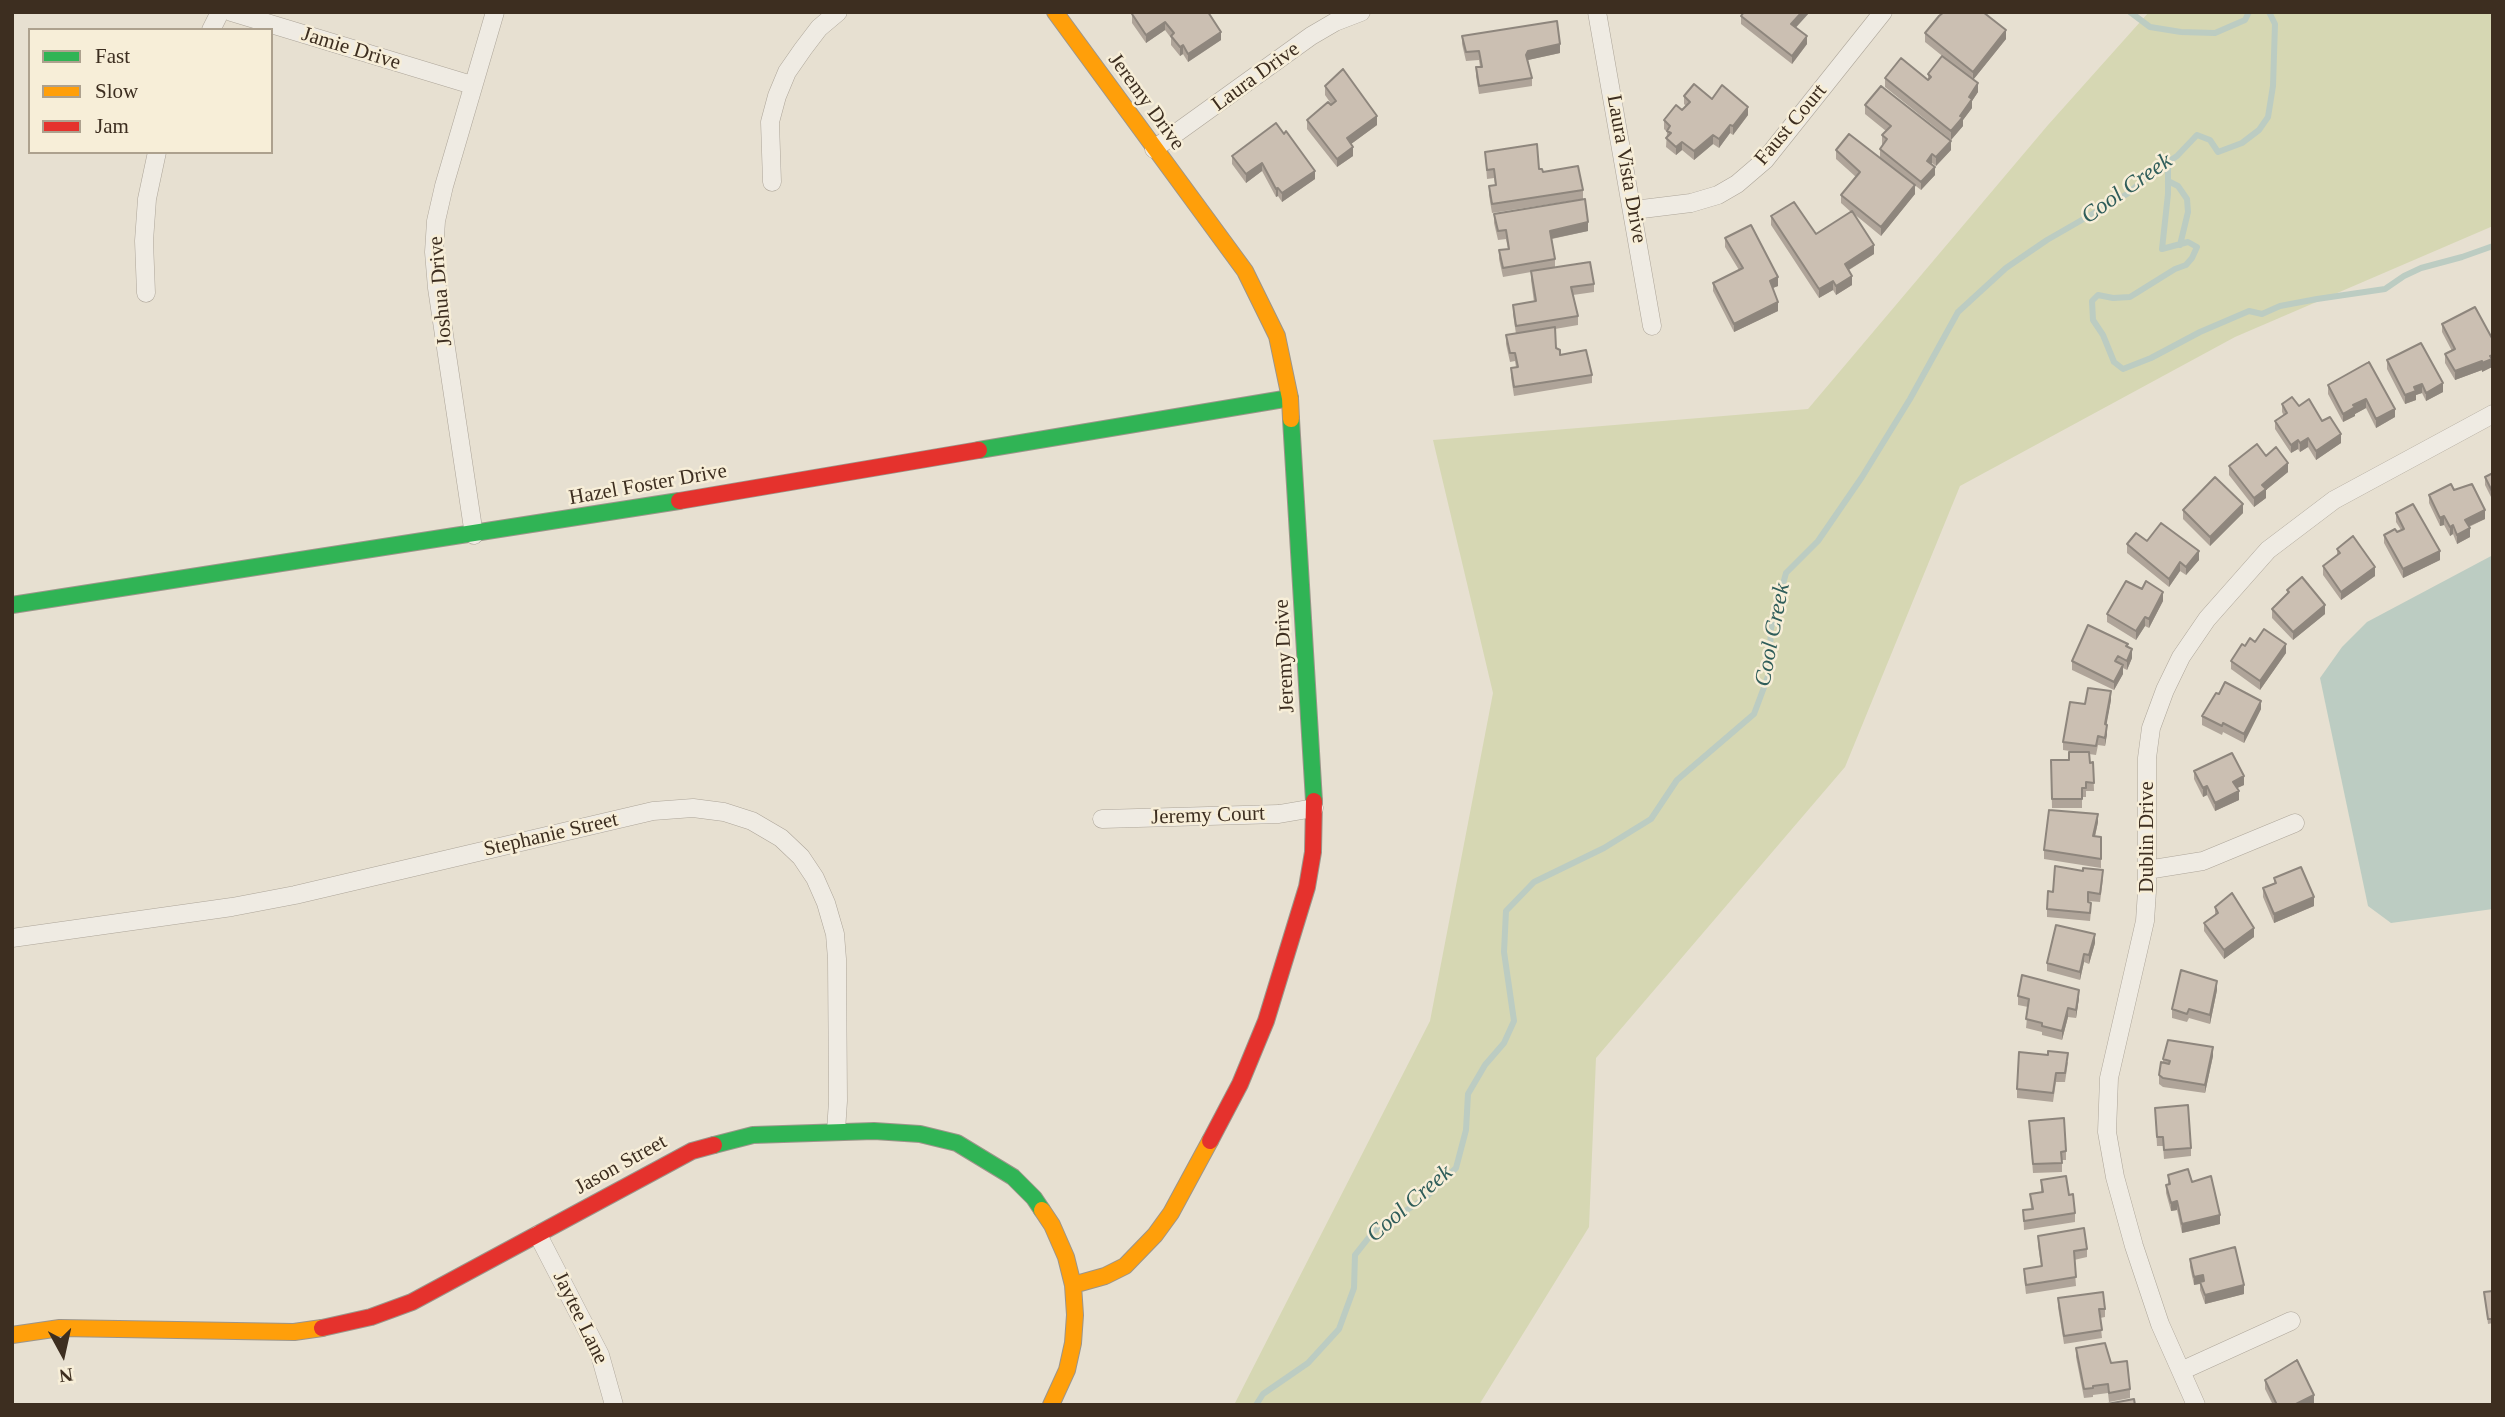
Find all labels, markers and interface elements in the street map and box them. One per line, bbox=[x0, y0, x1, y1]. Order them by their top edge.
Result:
street label: Jamie Drive bbox=[299, 22, 403, 76]
legend bbox=[28, 28, 273, 154]
street label: Laura Drive bbox=[1207, 37, 1305, 117]
text: Fast bbox=[95, 44, 130, 68]
street label: Jeremy Drive bbox=[1102, 49, 1190, 155]
text: Slow bbox=[95, 79, 138, 103]
street label: Faust Court bbox=[1750, 79, 1832, 171]
street label: Laura Vista Drive bbox=[1601, 93, 1651, 245]
text: Jam bbox=[95, 114, 129, 138]
water label: Cool Creek bbox=[2076, 148, 2178, 230]
street label: Joshua Drive bbox=[424, 235, 458, 347]
street label: Hazel Foster Drive bbox=[567, 459, 729, 511]
water label: Cool Creek bbox=[1749, 581, 1797, 689]
street label: Jeremy Drive bbox=[1269, 599, 1301, 713]
street label: Dublin Drive bbox=[2134, 781, 2160, 893]
street label: Jeremy Court bbox=[1151, 801, 1265, 831]
street label: Stephanie Street bbox=[481, 807, 621, 863]
street label: Jason Street bbox=[571, 1130, 671, 1200]
water label: Cool Creek bbox=[1361, 1159, 1459, 1249]
street label: Jaytee Lane bbox=[547, 1268, 613, 1368]
north arrow bbox=[28, 1319, 98, 1389]
text: N bbox=[58, 1364, 74, 1387]

